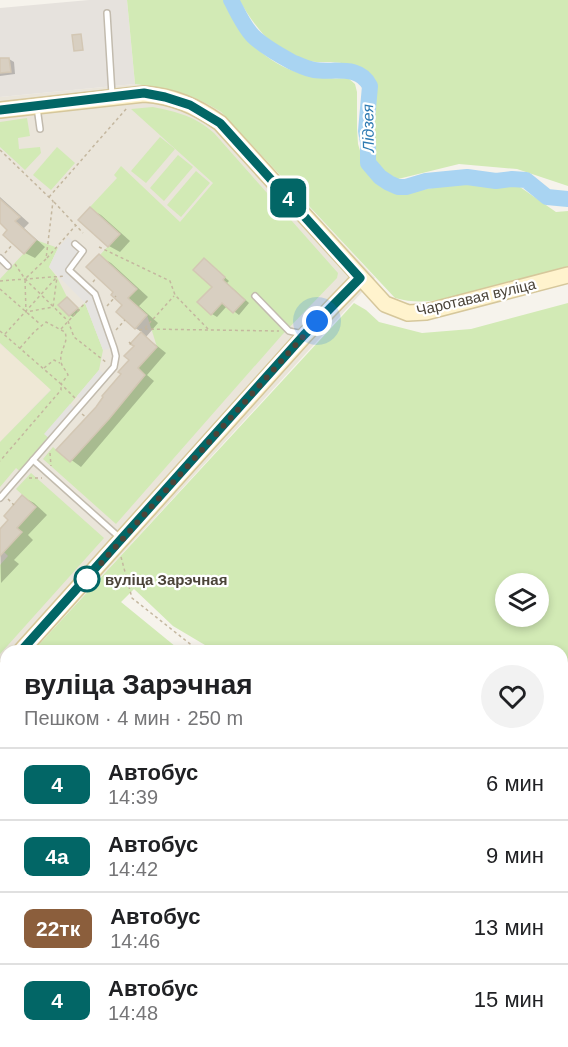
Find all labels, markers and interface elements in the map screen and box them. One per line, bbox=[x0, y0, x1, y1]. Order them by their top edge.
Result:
water label: Лідзея bbox=[359, 103, 377, 153]
line badge: 4 bbox=[268, 178, 308, 218]
text: 4 bbox=[282, 187, 294, 210]
street label: Чаротавая вуліца bbox=[415, 275, 538, 319]
your location bbox=[302, 306, 332, 336]
marker: вуліца Зарэчная bbox=[74, 566, 100, 592]
place label: вуліца Зарэчная bbox=[105, 571, 227, 588]
map controls bbox=[495, 573, 549, 627]
button: layers bbox=[495, 573, 549, 627]
button: heart bbox=[481, 665, 544, 728]
text: вуліца Зарэчная bbox=[24, 669, 253, 700]
text: Пешком · 4 мин · 250 m bbox=[24, 707, 243, 729]
text: Автобус bbox=[108, 760, 198, 785]
text: 6 мин bbox=[486, 771, 544, 796]
text: 4 bbox=[51, 773, 63, 796]
text: 14:39 bbox=[108, 786, 158, 808]
text: Автобус bbox=[108, 832, 198, 857]
text: 9 мин bbox=[486, 843, 544, 868]
text: 4а bbox=[45, 845, 69, 868]
text: 14:42 bbox=[108, 858, 158, 880]
text: Автобус bbox=[110, 904, 200, 929]
text: 13 мин bbox=[474, 915, 544, 940]
text: 22тк bbox=[36, 917, 80, 940]
text: 14:46 bbox=[110, 930, 160, 952]
text: Автобус bbox=[108, 976, 198, 1001]
text: 15 мин bbox=[474, 987, 544, 1012]
text: 4 bbox=[51, 989, 63, 1012]
text: 14:48 bbox=[108, 1002, 158, 1024]

